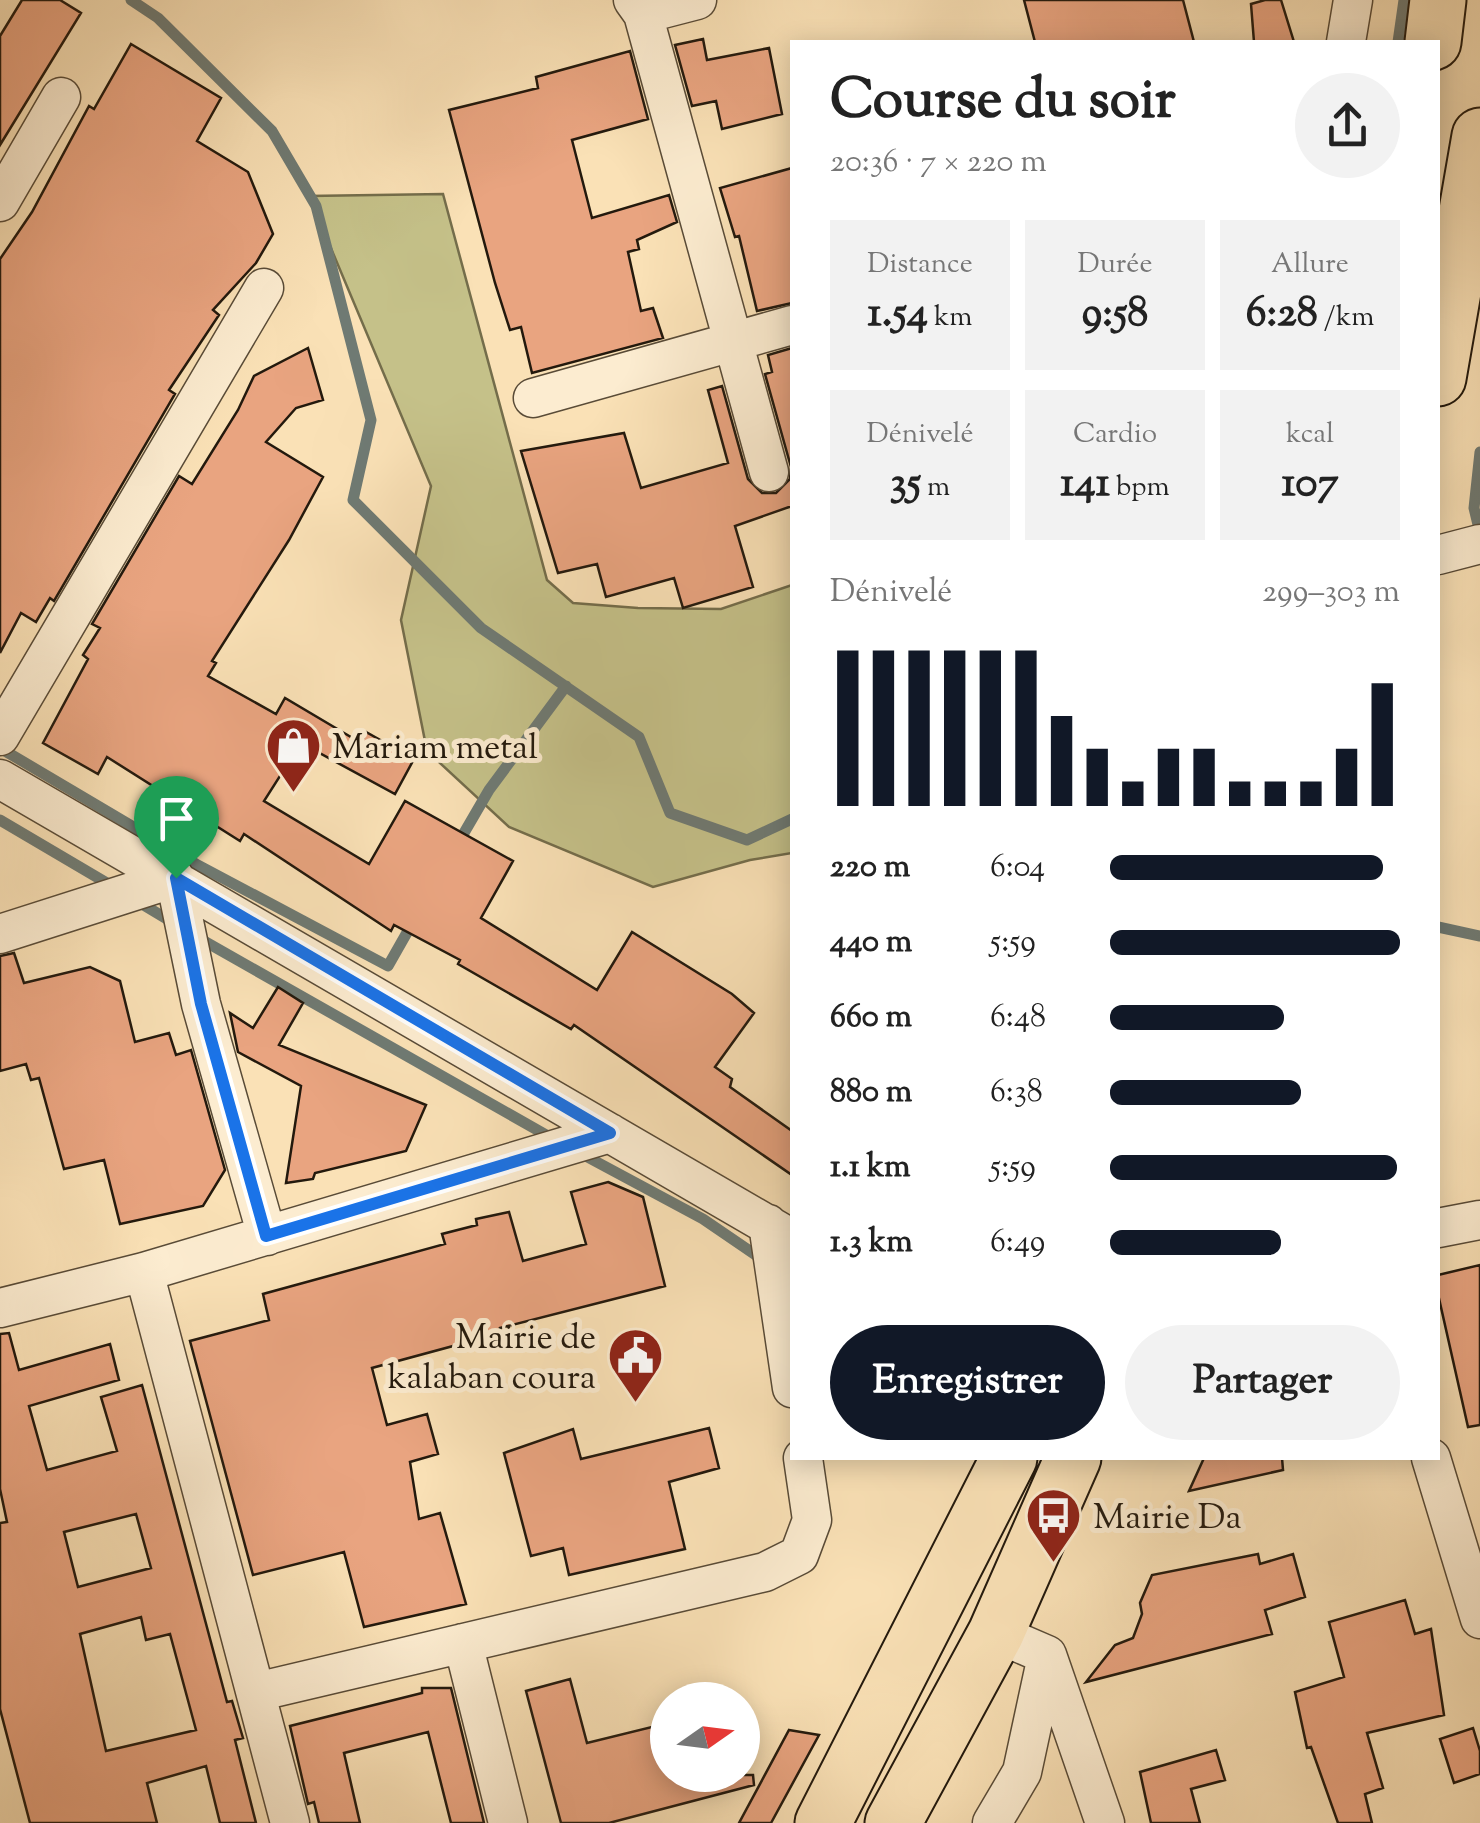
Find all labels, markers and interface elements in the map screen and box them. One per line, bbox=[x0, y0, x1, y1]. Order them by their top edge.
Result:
text: Course du soir bbox=[830, 63, 1176, 142]
button: share bbox=[1295, 73, 1400, 178]
text: 20:36 · 7 × 220 m bbox=[830, 140, 1047, 186]
text: Distance bbox=[867, 245, 973, 285]
text: Durée bbox=[1078, 245, 1152, 285]
text: Allure bbox=[1271, 245, 1349, 285]
text: 1.54 bbox=[868, 285, 928, 345]
text: 9:58 bbox=[1082, 285, 1148, 345]
text: 6:28 bbox=[1246, 285, 1318, 345]
text: km bbox=[928, 298, 972, 338]
text: /km bbox=[1318, 298, 1374, 338]
text: Dénivelé bbox=[867, 415, 973, 455]
text: Cardio bbox=[1073, 415, 1157, 455]
text: kcal bbox=[1286, 415, 1334, 455]
text: 35 bbox=[890, 455, 921, 515]
text: 141 bbox=[1060, 455, 1110, 515]
text: 107 bbox=[1281, 455, 1339, 515]
text: m bbox=[921, 468, 950, 508]
text: bpm bbox=[1110, 468, 1170, 508]
text: Dénivelé bbox=[830, 570, 952, 616]
text: 299–303 m bbox=[1262, 570, 1400, 616]
shop icon: Mariam metal bbox=[263, 716, 323, 795]
place label: Mariam metal bbox=[332, 724, 538, 775]
pin bbox=[134, 776, 219, 879]
icon: arrive bbox=[149, 791, 204, 846]
text: 220 m bbox=[830, 845, 910, 891]
text: 6:04 bbox=[990, 845, 1045, 891]
text: 440 m bbox=[830, 920, 912, 966]
text: 5:59 bbox=[990, 920, 1036, 966]
text: 660 m bbox=[830, 995, 912, 1041]
text: 6:48 bbox=[990, 995, 1046, 1041]
text: 880 m bbox=[830, 1070, 912, 1116]
text: 6:38 bbox=[990, 1070, 1043, 1116]
text: 1.1 km bbox=[830, 1145, 911, 1191]
text: 5:59 bbox=[990, 1145, 1036, 1191]
text: 1.3 km bbox=[830, 1220, 913, 1266]
text: 6:49 bbox=[990, 1220, 1045, 1266]
place label: Mairie de kalaban coura bbox=[387, 1314, 596, 1405]
button: Enregistrer bbox=[830, 1325, 1105, 1440]
button: Partager bbox=[1125, 1325, 1400, 1440]
public building icon: Mairie de kalaban coura bbox=[605, 1326, 665, 1405]
bus stop icon: Mairie Da bbox=[1024, 1486, 1084, 1565]
place label: Mairie Da bbox=[1093, 1494, 1242, 1545]
north arrow bbox=[650, 1682, 760, 1792]
map controls bbox=[650, 1682, 760, 1792]

